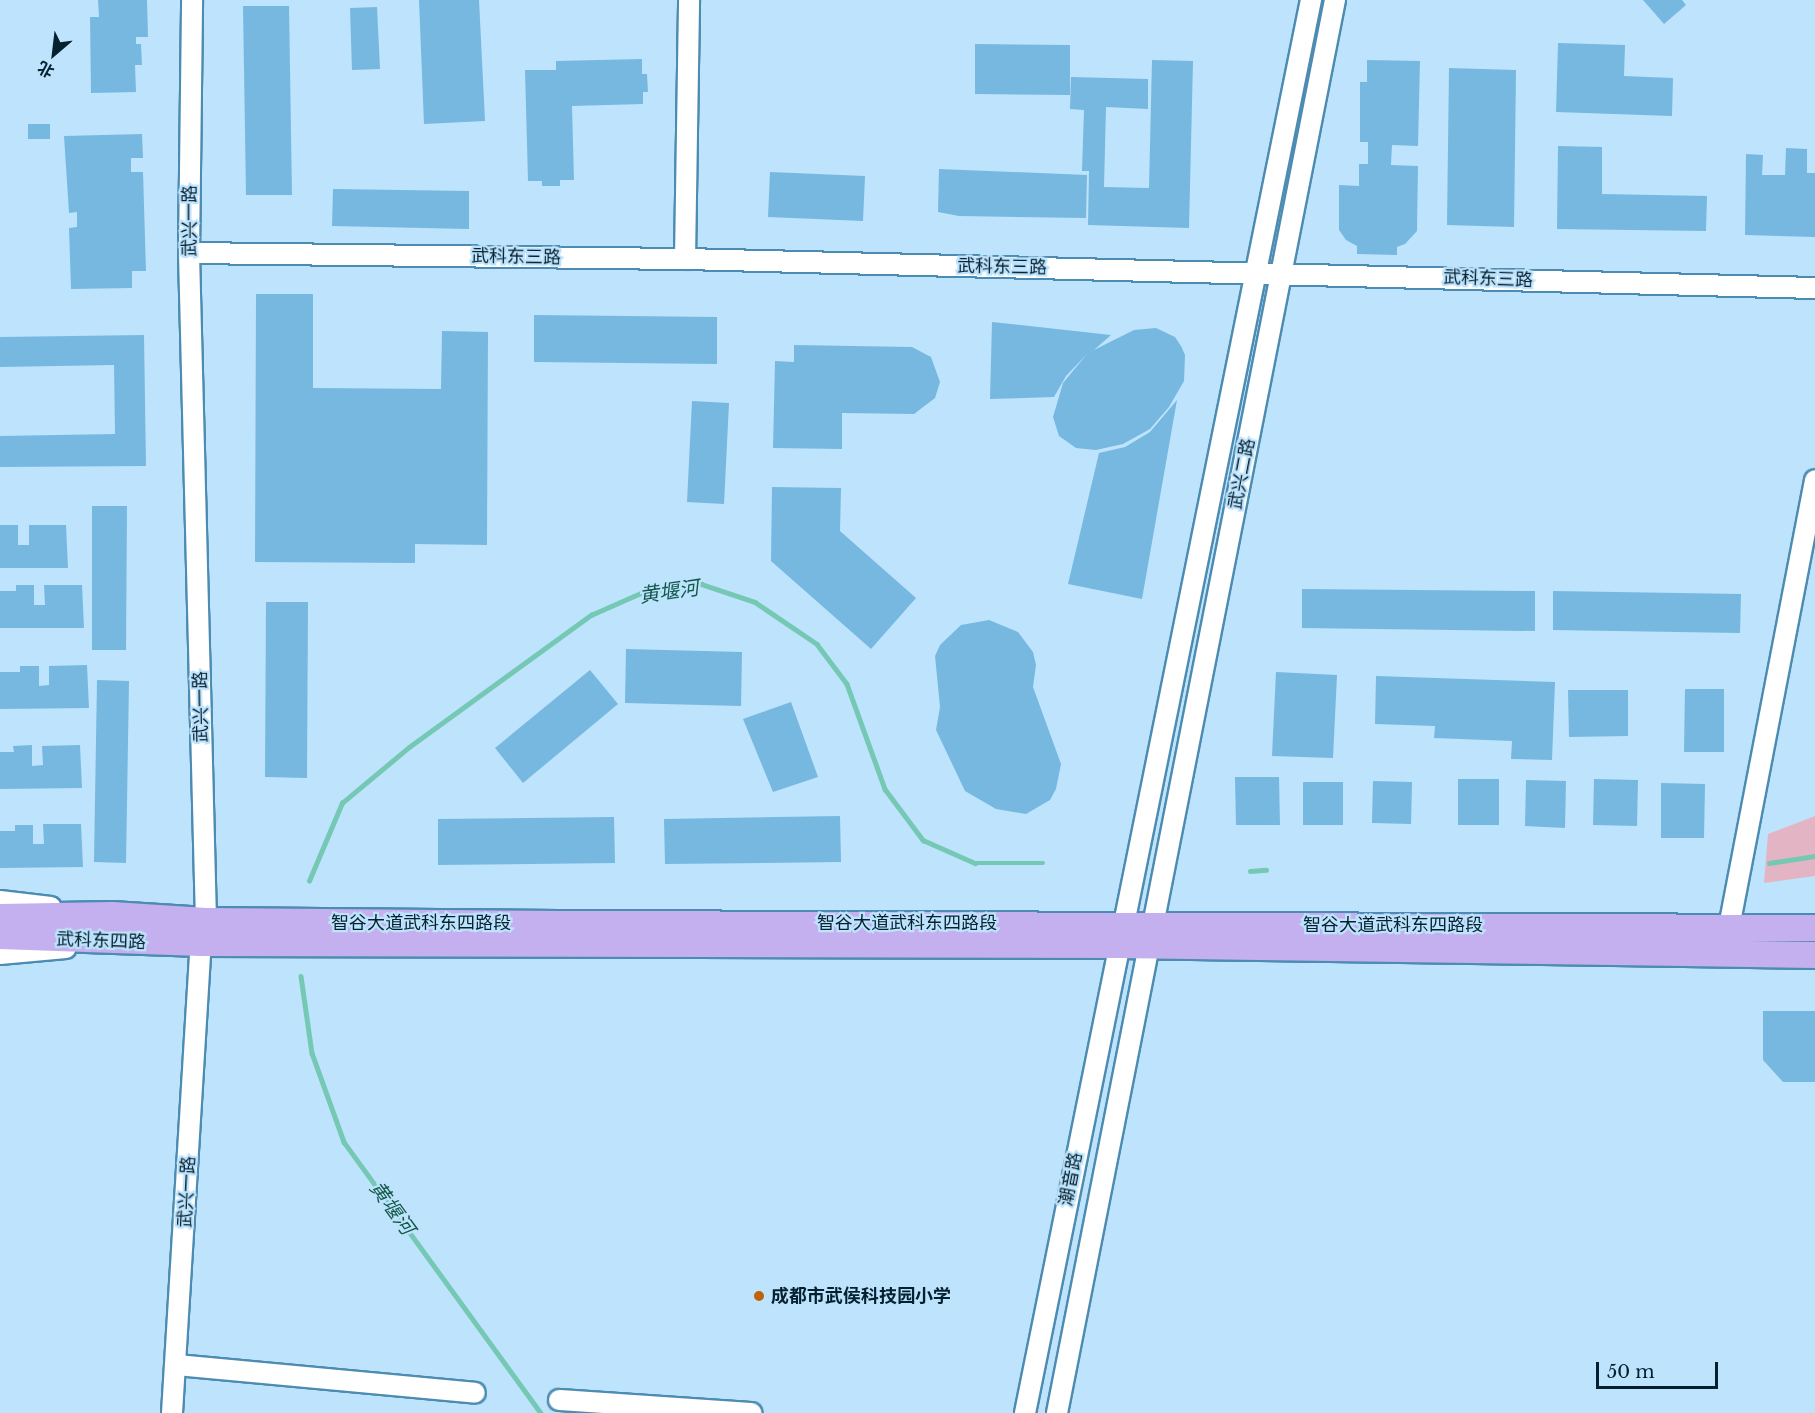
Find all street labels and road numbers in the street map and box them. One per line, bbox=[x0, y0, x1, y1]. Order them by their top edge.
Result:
street label: 武兴一路 bbox=[179, 185, 201, 257]
street label: 武科东三路 bbox=[471, 245, 561, 269]
street label: 武科东三路 bbox=[957, 255, 1047, 279]
street label: 武科东三路 bbox=[1443, 267, 1533, 291]
street label: 武兴二路 bbox=[1225, 437, 1259, 511]
street label: 武兴一路 bbox=[190, 671, 212, 743]
street label: 智谷大道武科东四路段 bbox=[331, 912, 511, 934]
street label: 智谷大道武科东四路段 bbox=[817, 912, 997, 934]
street label: 智谷大道武科东四路段 bbox=[1303, 914, 1483, 936]
street label: 武科东四路 bbox=[56, 929, 146, 953]
street label: 潮音路 bbox=[1055, 1150, 1087, 1208]
street label: 武兴一路 bbox=[174, 1155, 200, 1229]

